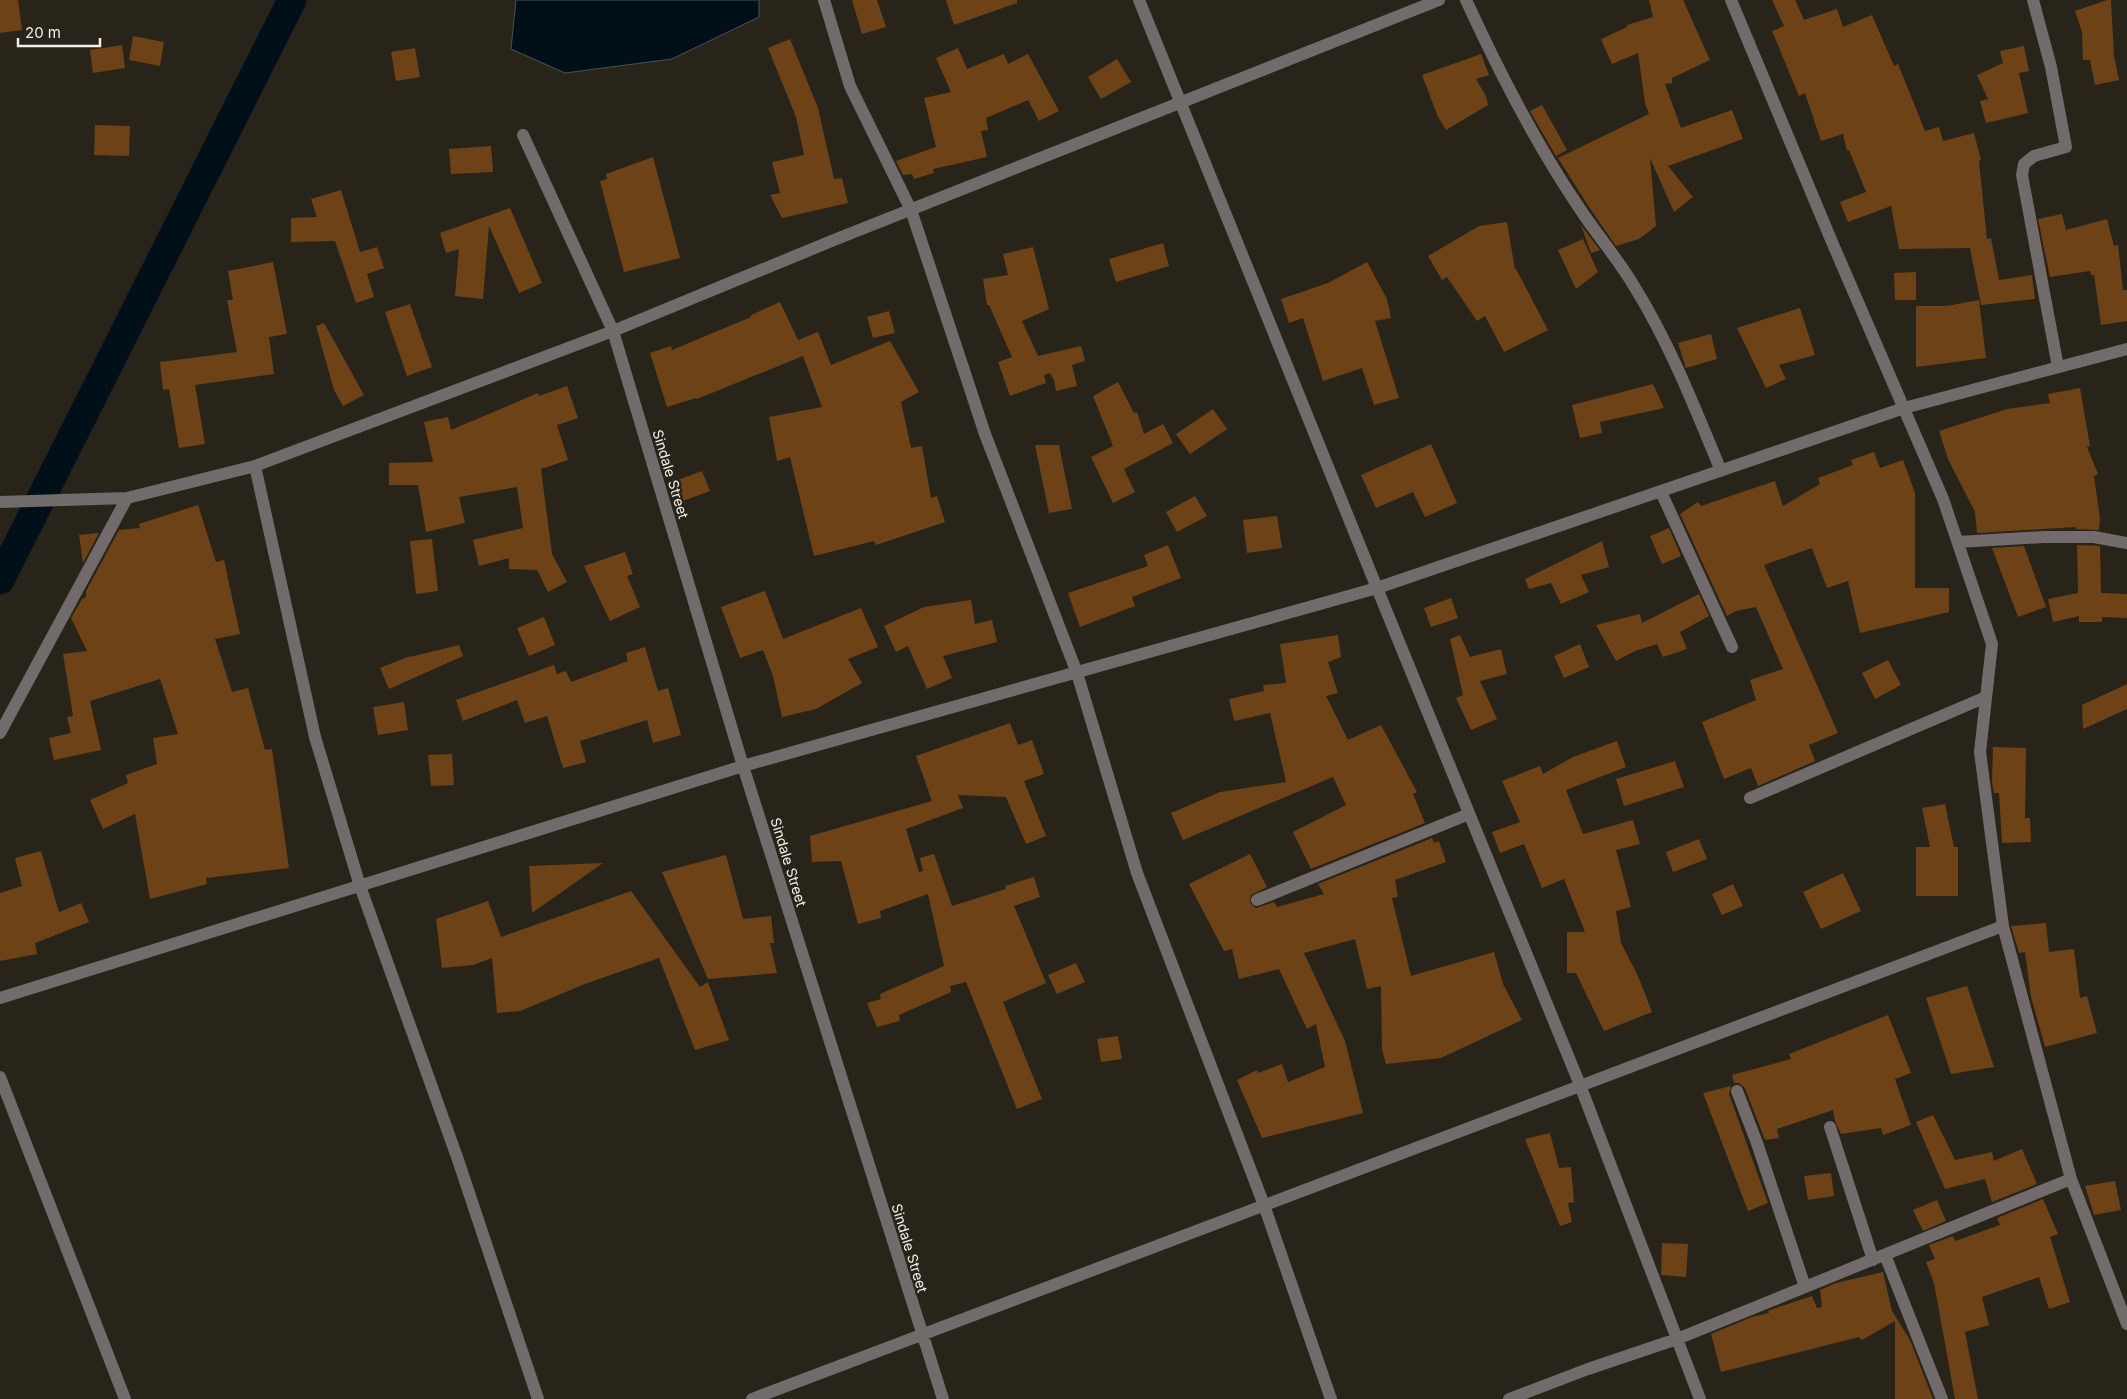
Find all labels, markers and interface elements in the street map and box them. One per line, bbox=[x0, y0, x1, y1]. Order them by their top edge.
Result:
scale bar bbox=[18, 15, 100, 47]
text: 20 m bbox=[25, 23, 61, 42]
street label: Sindale Street bbox=[649, 427, 693, 521]
street label: Sindale Street bbox=[767, 815, 811, 909]
street label: Sindale Street bbox=[888, 1201, 932, 1295]

